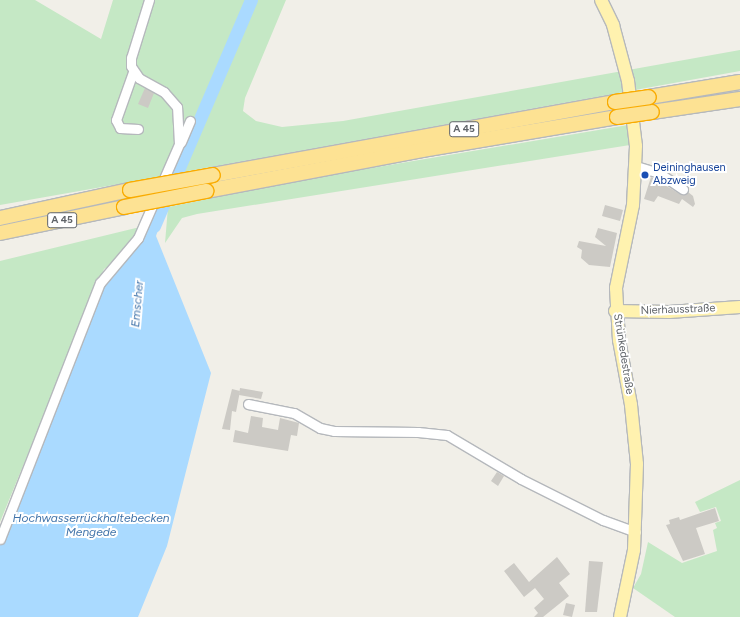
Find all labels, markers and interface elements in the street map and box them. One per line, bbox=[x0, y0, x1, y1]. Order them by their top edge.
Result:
road number: A 45 bbox=[449, 121, 479, 137]
place label: Deininghausen Abzweig bbox=[653, 162, 726, 188]
marker: Deininghausen Abzweig bbox=[640, 170, 650, 180]
road number: A 45 bbox=[47, 212, 77, 228]
water label: Emscher bbox=[129, 280, 147, 328]
street label: Nierhausstraße bbox=[640, 302, 716, 318]
street label: Strünkedestraße bbox=[610, 313, 636, 395]
water label: Hochwasserrückhaltebecken Mengede bbox=[12, 512, 170, 540]

